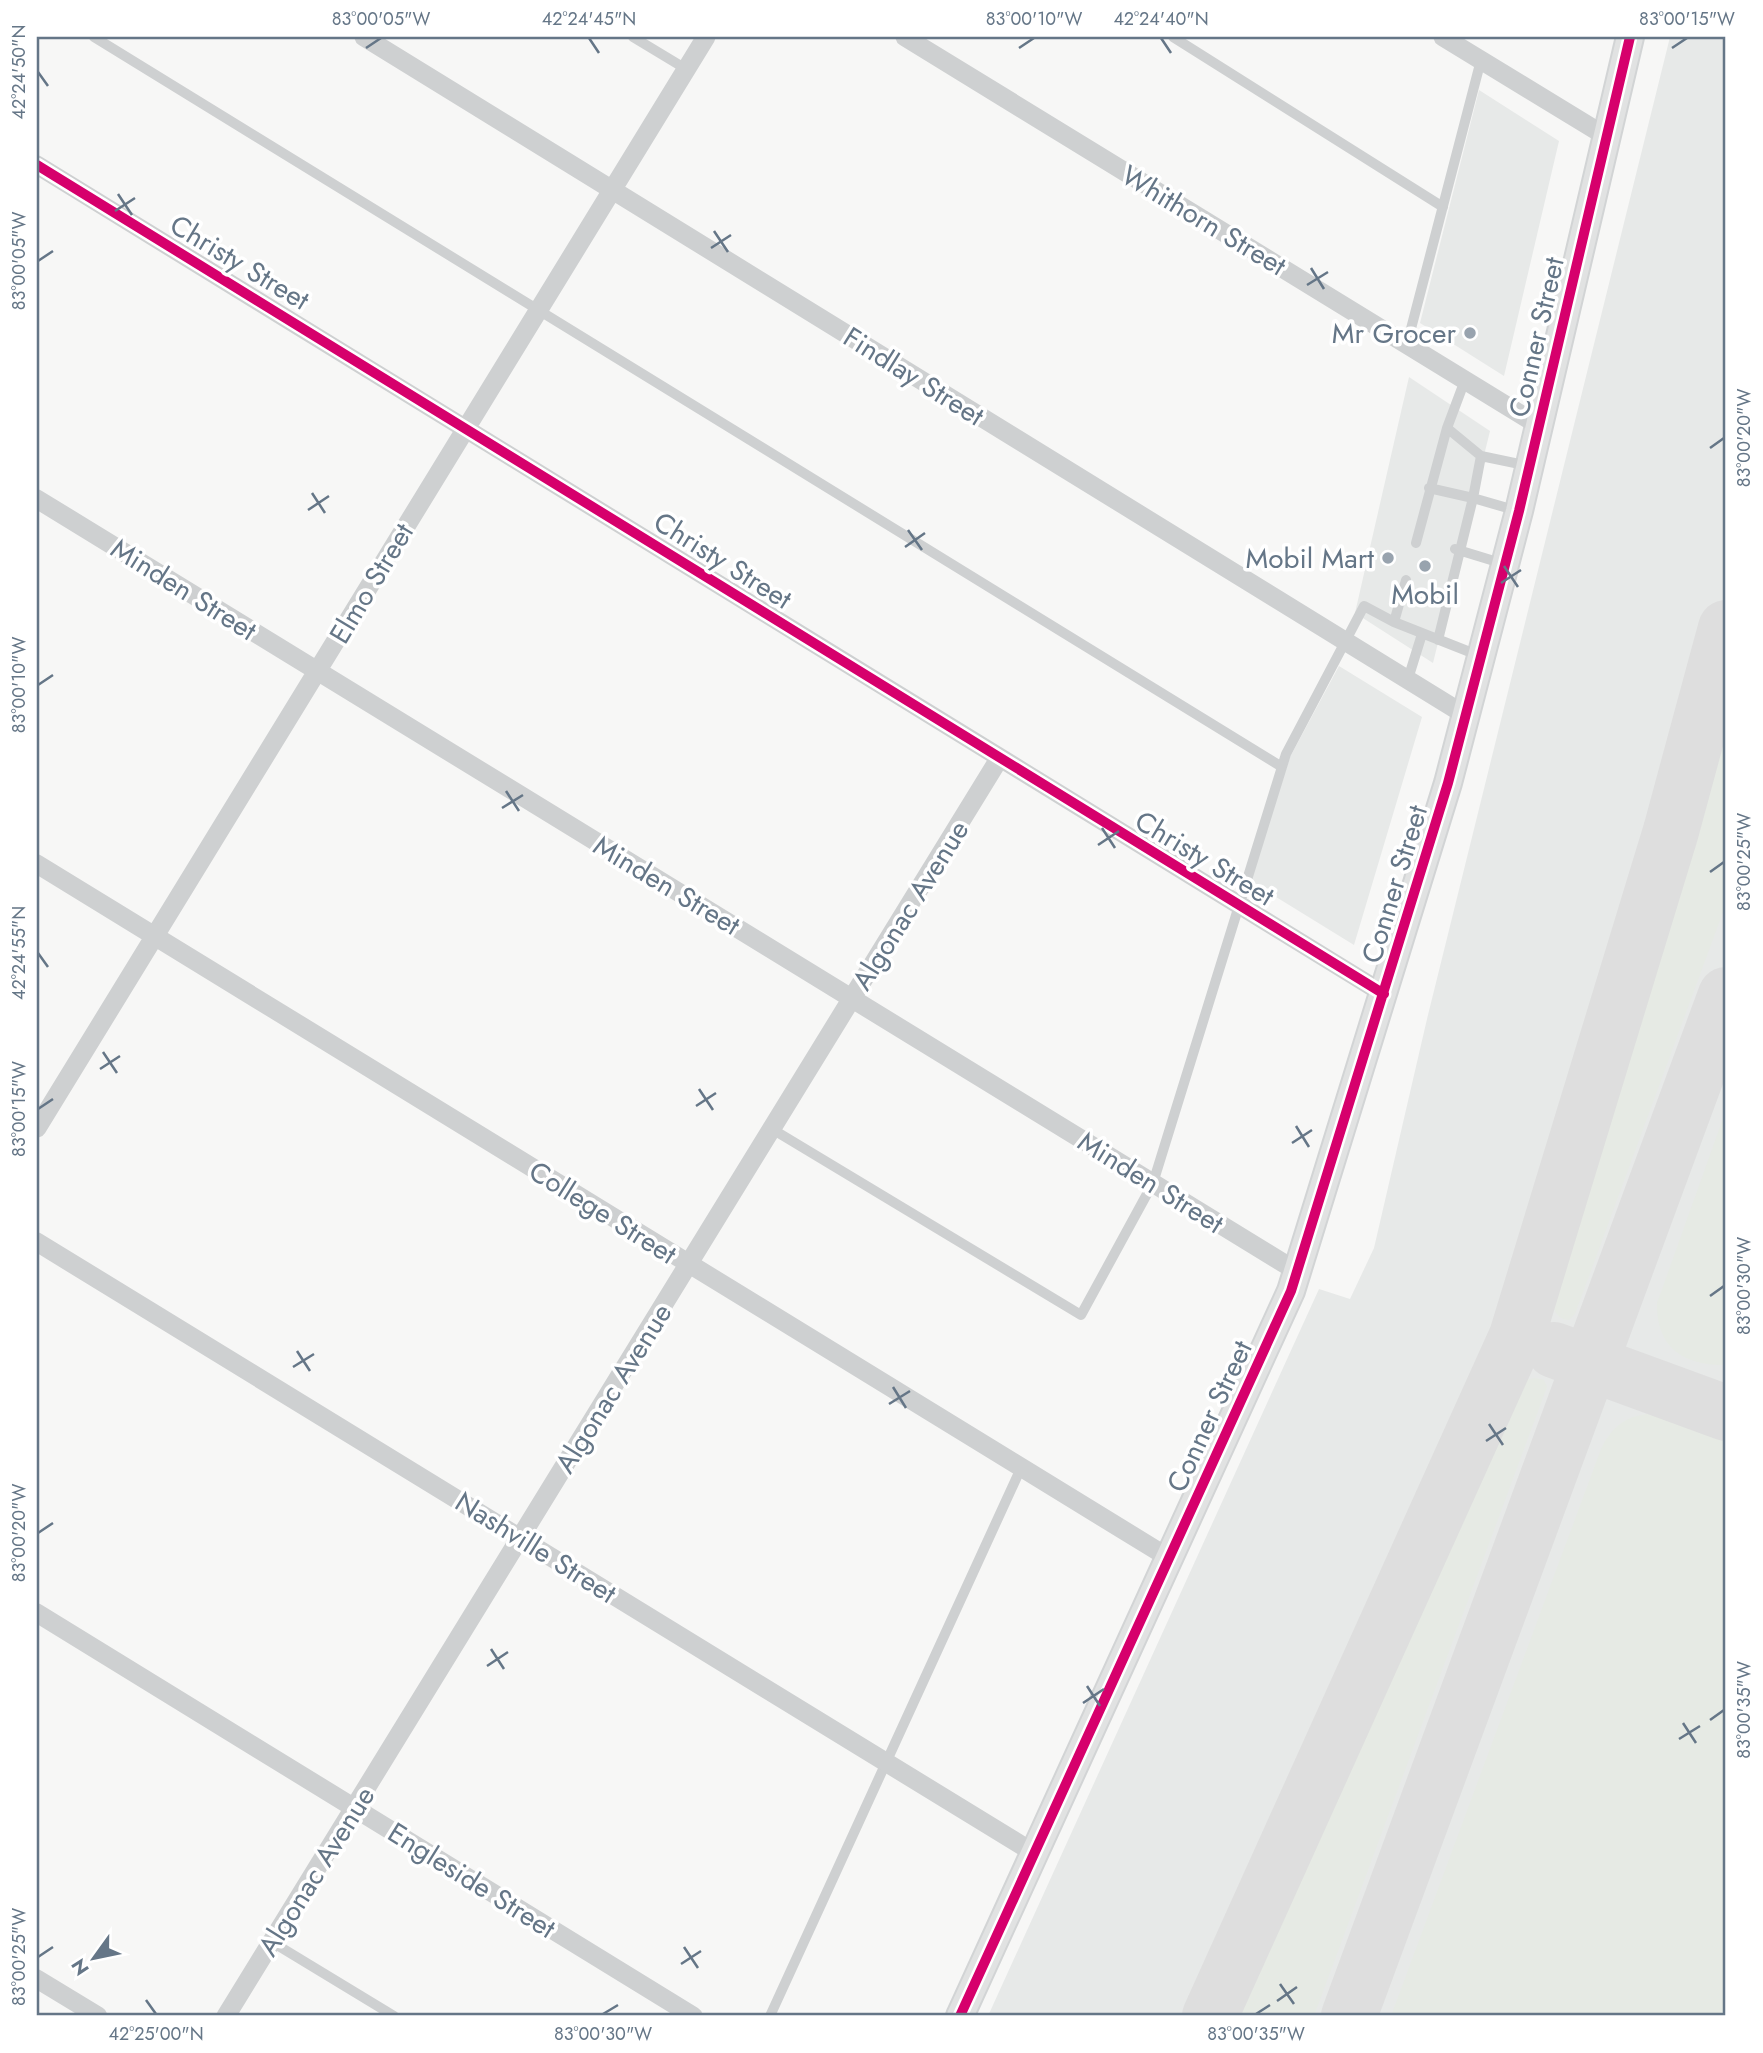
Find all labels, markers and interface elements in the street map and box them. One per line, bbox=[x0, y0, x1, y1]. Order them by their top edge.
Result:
text: 83°00'05"W bbox=[332, 6, 430, 32]
text: 42°24'45"N bbox=[542, 6, 636, 32]
text: 83°00'10"W bbox=[986, 6, 1082, 32]
text: 42°24'40"N bbox=[1113, 6, 1209, 32]
text: 83°00'15"W bbox=[1639, 6, 1735, 32]
text: 42°24'50"N bbox=[6, 25, 32, 119]
street label: Whithorn Street bbox=[1114, 155, 1294, 286]
street label: Christy Street bbox=[162, 205, 318, 320]
text: 83°00'05"W bbox=[6, 212, 32, 310]
street label: Conner Street bbox=[1498, 253, 1575, 421]
place label: Mr Grocer bbox=[1332, 313, 1456, 354]
street label: Findlay Street bbox=[835, 317, 992, 436]
marker: Mr Grocer bbox=[1462, 325, 1478, 341]
text: 83°00'20"W bbox=[1731, 389, 1757, 487]
street label: Christy Street bbox=[646, 502, 800, 619]
street label: Elmo Street bbox=[319, 515, 424, 651]
street label: Minden Street bbox=[103, 528, 265, 651]
place label: Mobil Mart bbox=[1245, 538, 1374, 579]
marker: Mobil Mart bbox=[1380, 550, 1396, 566]
marker: Mobil bbox=[1417, 558, 1433, 574]
place label: Mobil bbox=[1391, 574, 1459, 615]
text: 83°00'10"W bbox=[6, 637, 32, 733]
street label: Conner Street bbox=[1351, 800, 1438, 968]
street label: Christy Street bbox=[1127, 801, 1283, 916]
street label: Algonac Avenue bbox=[842, 812, 979, 998]
text: 83°00'25"W bbox=[1731, 813, 1757, 911]
street label: Minden Street bbox=[585, 825, 748, 946]
text: 42°24'55"N bbox=[6, 906, 32, 1000]
text: 83°00'15"W bbox=[6, 1061, 32, 1157]
street label: Minden Street bbox=[1070, 1121, 1232, 1244]
street label: College Street bbox=[521, 1151, 685, 1274]
text: 83°00'30"W bbox=[1731, 1237, 1757, 1335]
street label: Algonac Avenue bbox=[545, 1295, 682, 1481]
street label: Conner Street bbox=[1156, 1333, 1263, 1499]
street label: Nashville Street bbox=[447, 1482, 624, 1613]
text: 83°00'20"W bbox=[6, 1484, 32, 1582]
text: 83°00'35"W bbox=[1731, 1661, 1757, 1759]
street label: Algonac Avenue bbox=[248, 1778, 385, 1964]
street label: Engleside Street bbox=[380, 1812, 564, 1949]
text: 83°00'25"W bbox=[6, 1908, 32, 2006]
north arrow bbox=[60, 1924, 130, 1994]
text: N bbox=[65, 1953, 96, 1981]
text: 42°25'00"N bbox=[108, 2021, 204, 2047]
text: 83°00'30"W bbox=[554, 2021, 652, 2047]
text: 83°00'35"W bbox=[1207, 2021, 1305, 2047]

